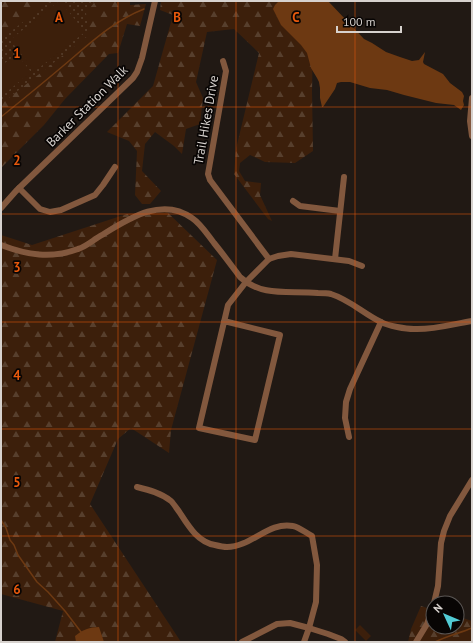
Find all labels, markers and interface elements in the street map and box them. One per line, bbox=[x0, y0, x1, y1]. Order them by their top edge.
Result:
scale bar bbox=[337, 8, 401, 34]
text: A bbox=[55, 9, 63, 26]
text: B bbox=[173, 9, 181, 26]
text: C bbox=[292, 9, 300, 26]
text: 100 m bbox=[343, 14, 376, 29]
text: 1 bbox=[13, 45, 21, 62]
street label: Barker Station Walk bbox=[43, 61, 132, 150]
street label: Trail Hikes Drive bbox=[190, 74, 222, 166]
text: 2 bbox=[13, 152, 21, 169]
text: 3 bbox=[13, 259, 21, 276]
text: 4 bbox=[13, 367, 21, 384]
text: 5 bbox=[13, 474, 21, 491]
text: 6 bbox=[13, 581, 21, 598]
north arrow bbox=[425, 595, 465, 635]
text: N bbox=[430, 601, 445, 616]

